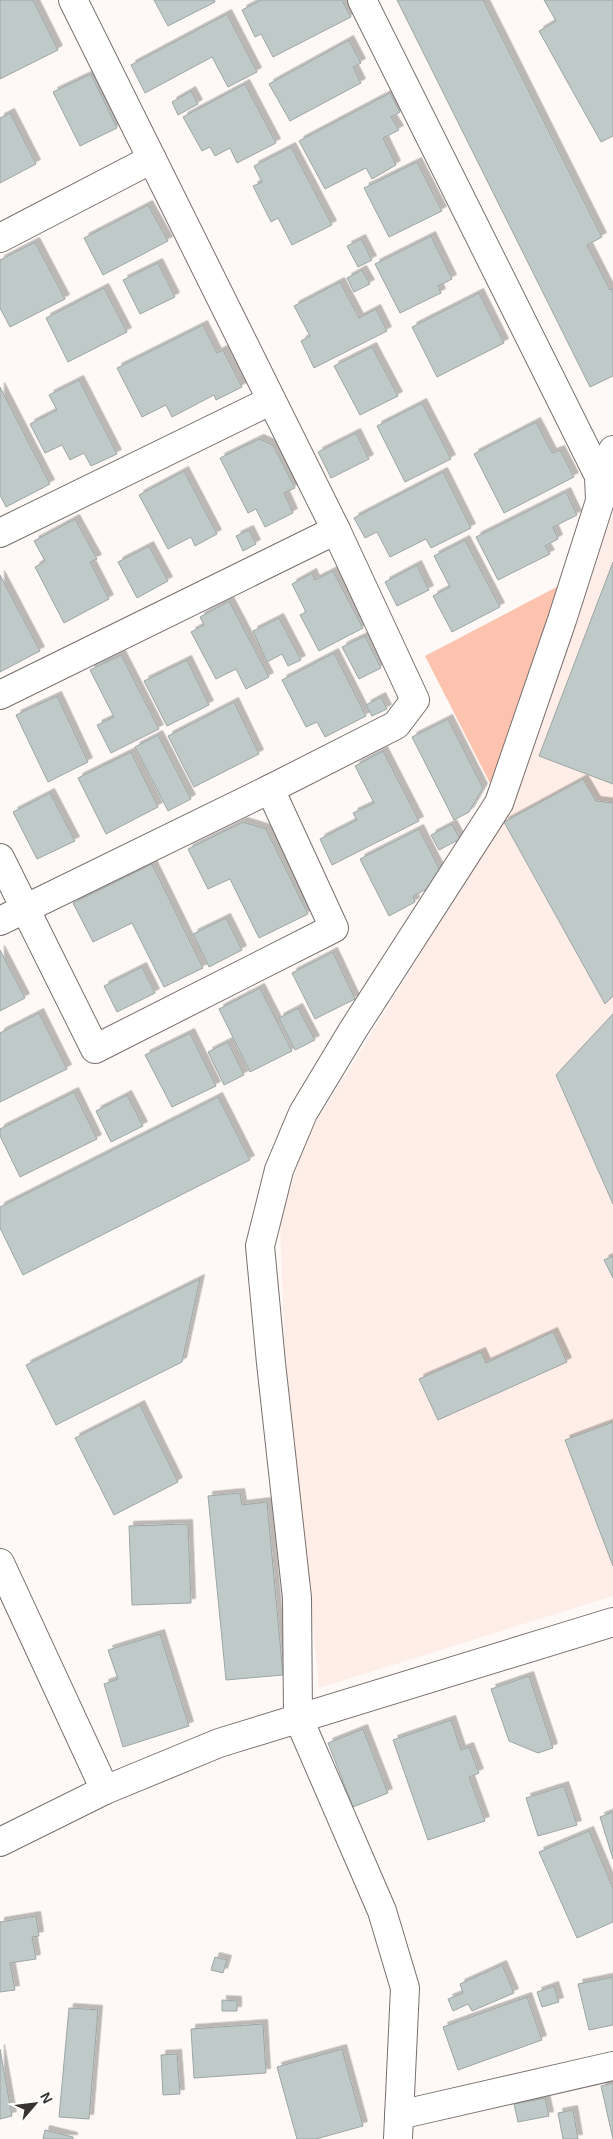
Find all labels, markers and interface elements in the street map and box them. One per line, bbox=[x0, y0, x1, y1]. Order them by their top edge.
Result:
north arrow bbox=[10, 2079, 60, 2129]
text: N bbox=[37, 2090, 56, 2106]

